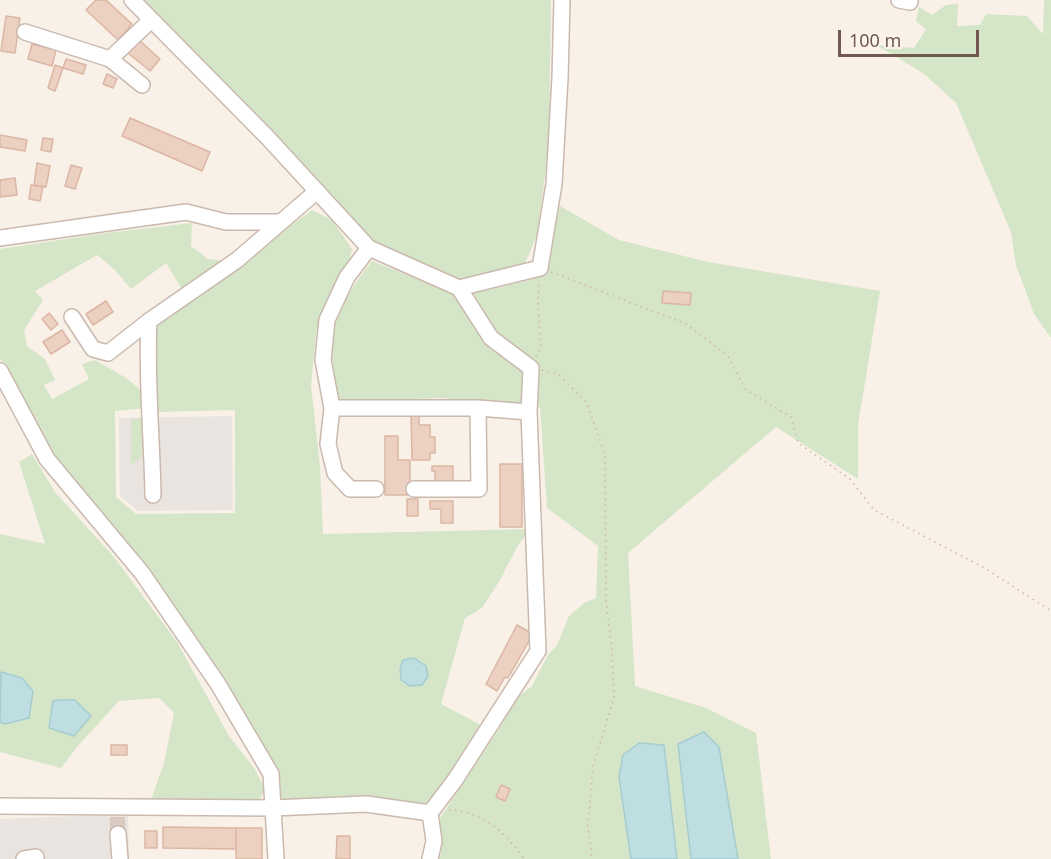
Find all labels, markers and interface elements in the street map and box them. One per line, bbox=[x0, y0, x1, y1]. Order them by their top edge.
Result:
scale bar bbox=[841, 18, 982, 56]
text: 100 m bbox=[849, 28, 901, 52]

